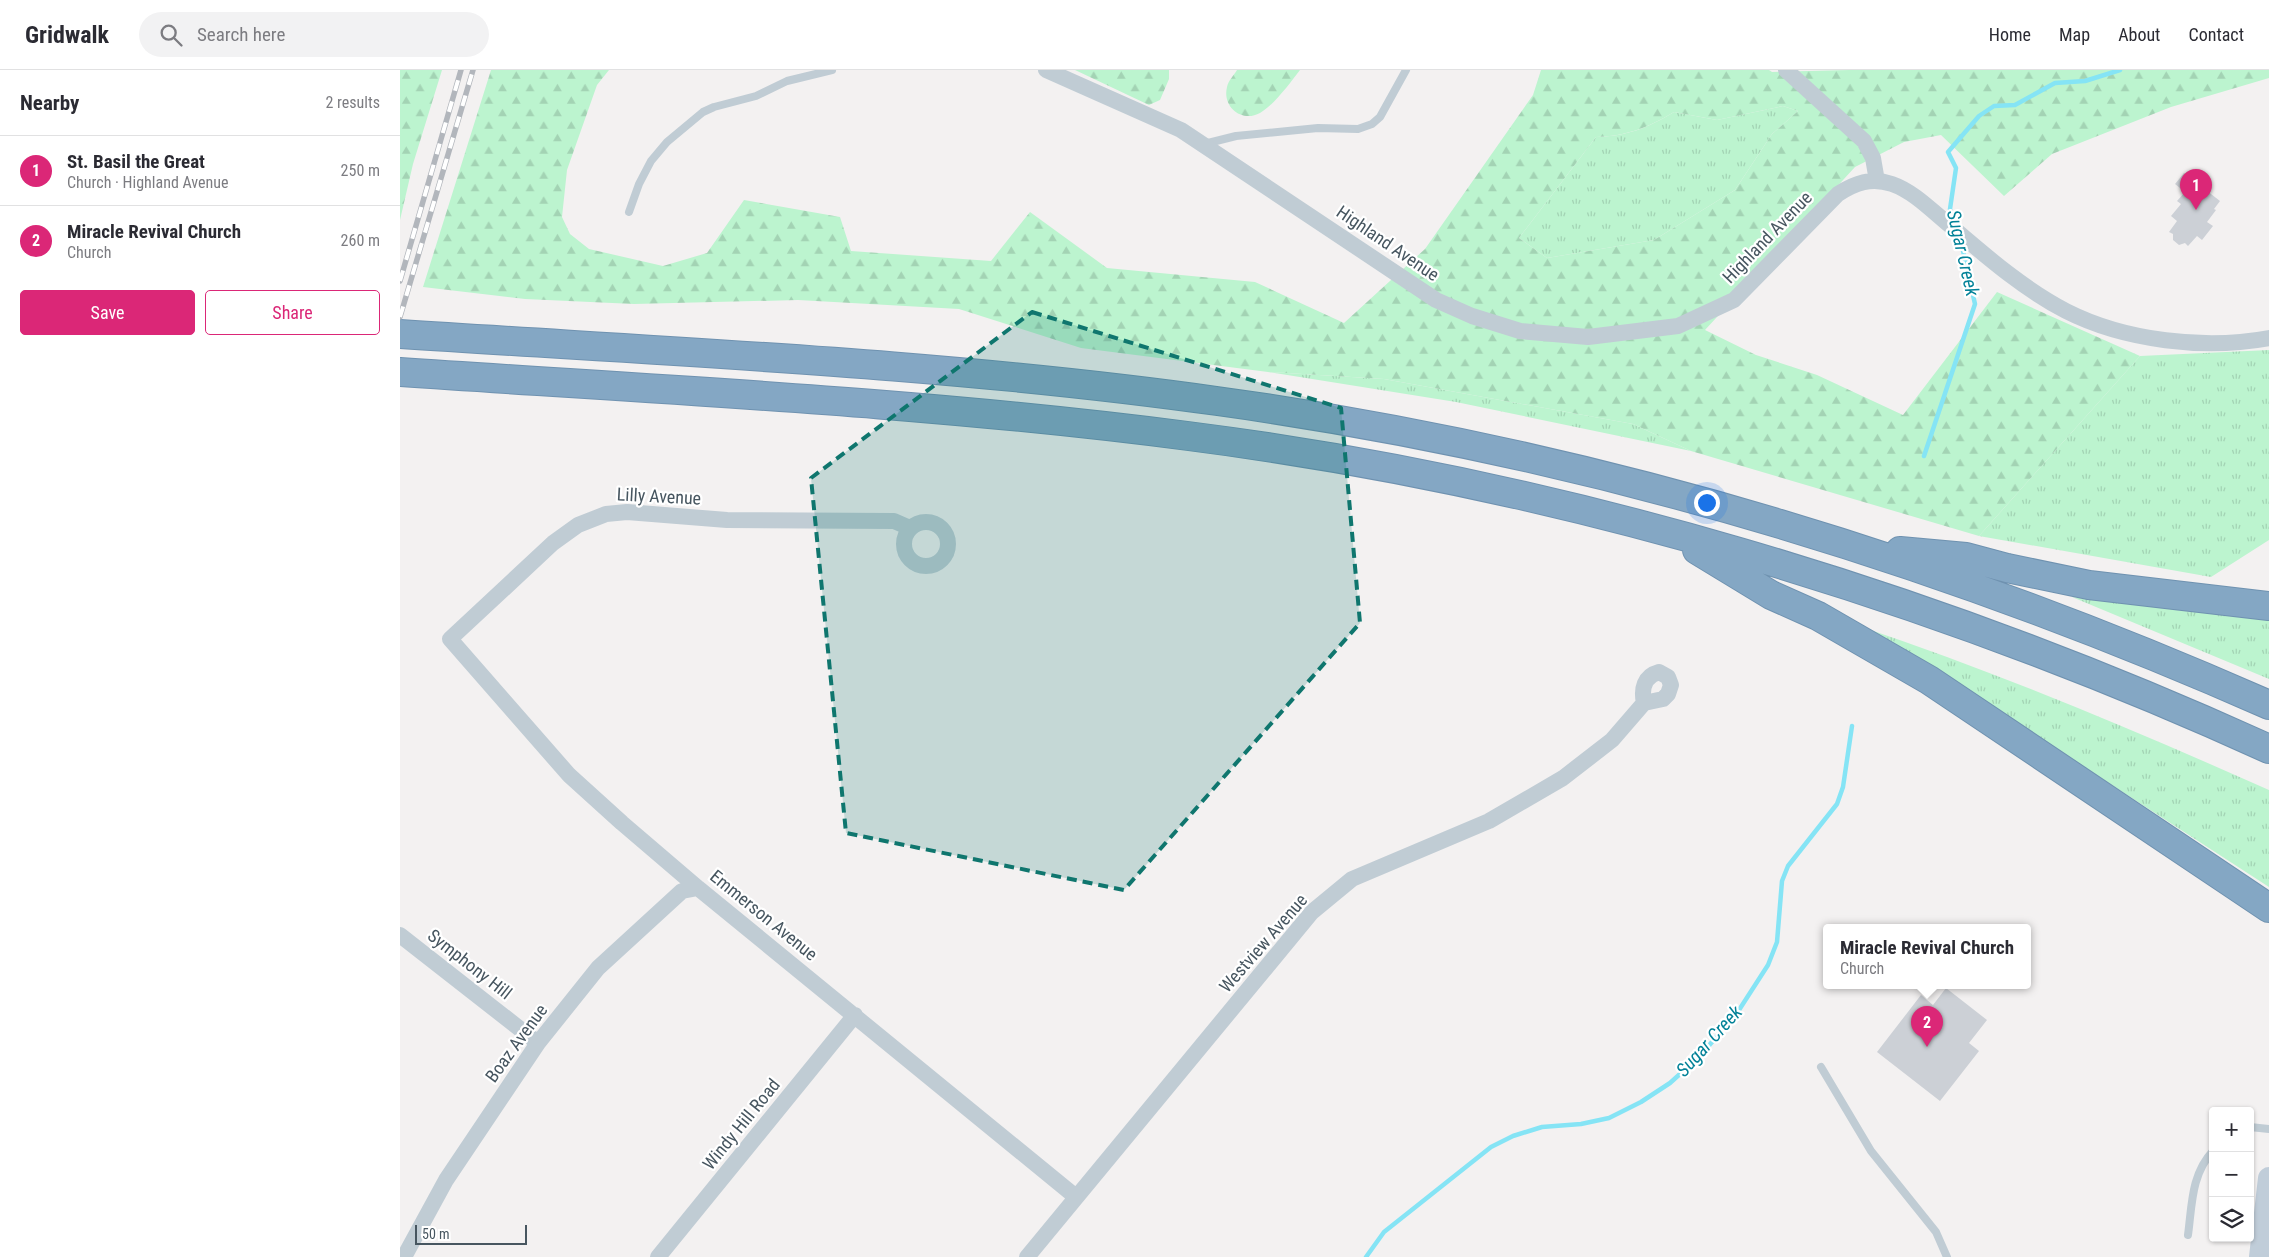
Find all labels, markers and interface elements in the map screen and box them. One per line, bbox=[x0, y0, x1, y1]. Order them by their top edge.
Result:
search box bbox=[139, 12, 489, 57]
text: Gridwalk bbox=[25, 21, 109, 49]
icon: search bbox=[157, 21, 185, 49]
text: Search here bbox=[197, 23, 285, 46]
text: Home bbox=[1989, 24, 2031, 45]
text: Map bbox=[2059, 24, 2090, 45]
text: About bbox=[2118, 24, 2160, 45]
text: Contact bbox=[2188, 24, 2244, 45]
text: Nearby bbox=[20, 91, 79, 115]
text: 2 results bbox=[325, 93, 380, 112]
text: St. Basil the Great bbox=[67, 150, 205, 173]
text: 1 bbox=[32, 161, 40, 180]
text: 250 m bbox=[341, 161, 380, 180]
pin: 1 bbox=[2180, 169, 2212, 210]
text: Church · Highland Avenue bbox=[67, 173, 229, 192]
street label: Highland Avenue bbox=[1718, 187, 1816, 287]
street label: Highland Avenue bbox=[1333, 201, 1443, 285]
water label: Sugar Creek bbox=[1942, 208, 1984, 299]
text: Miracle Revival Church bbox=[67, 220, 241, 243]
text: 2 bbox=[32, 231, 40, 250]
text: 260 m bbox=[341, 231, 380, 250]
text: Church bbox=[67, 243, 111, 262]
button: Save bbox=[20, 290, 195, 335]
button: Share bbox=[205, 290, 380, 335]
street label: Lilly Avenue bbox=[616, 483, 702, 509]
your location bbox=[1694, 490, 1720, 516]
street label: Emmerson Avenue bbox=[706, 865, 822, 965]
street label: Westview Avenue bbox=[1215, 890, 1311, 996]
popup bbox=[1823, 924, 2031, 989]
street label: Symphony Hill bbox=[424, 925, 516, 1003]
text: Miracle Revival Church bbox=[1840, 936, 2014, 959]
text: Church bbox=[1840, 959, 1884, 978]
street label: Boaz Avenue bbox=[481, 1000, 551, 1086]
water label: Sugar Creek bbox=[1671, 1000, 1747, 1081]
pin: 2 bbox=[1911, 1006, 1943, 1047]
street label: Windy Hill Road bbox=[698, 1074, 784, 1174]
map controls bbox=[2209, 1107, 2254, 1242]
button: + bbox=[2209, 1107, 2254, 1152]
button: − bbox=[2209, 1152, 2254, 1197]
button: layers bbox=[2209, 1197, 2254, 1242]
scale bar bbox=[415, 1222, 528, 1245]
text: 50 m bbox=[422, 1226, 450, 1242]

